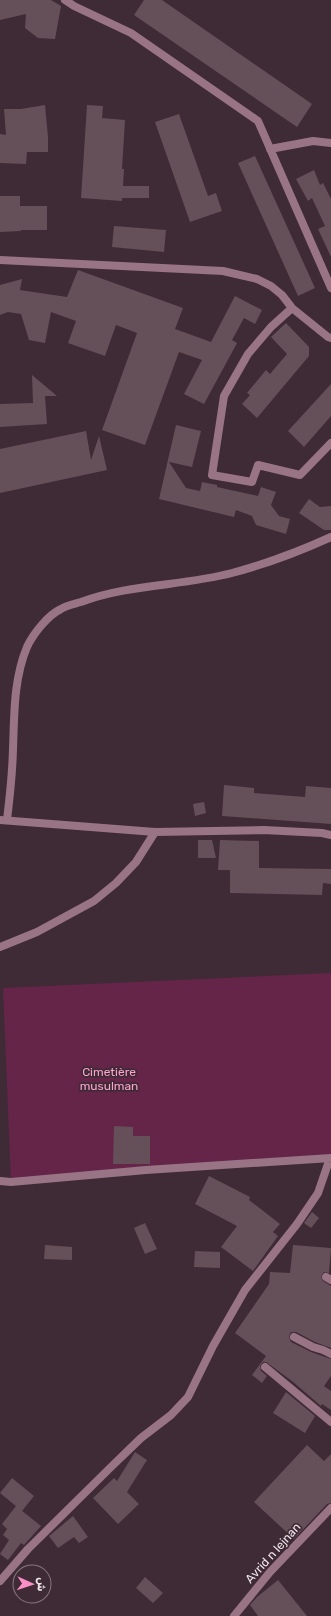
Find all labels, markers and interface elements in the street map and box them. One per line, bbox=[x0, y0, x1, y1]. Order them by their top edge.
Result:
park label: Cimetière musulman bbox=[80, 1065, 138, 1093]
street label: Avrid n lejnan bbox=[242, 1520, 304, 1586]
north arrow bbox=[12, 1564, 52, 1604]
text: ش bbox=[35, 1577, 48, 1592]

